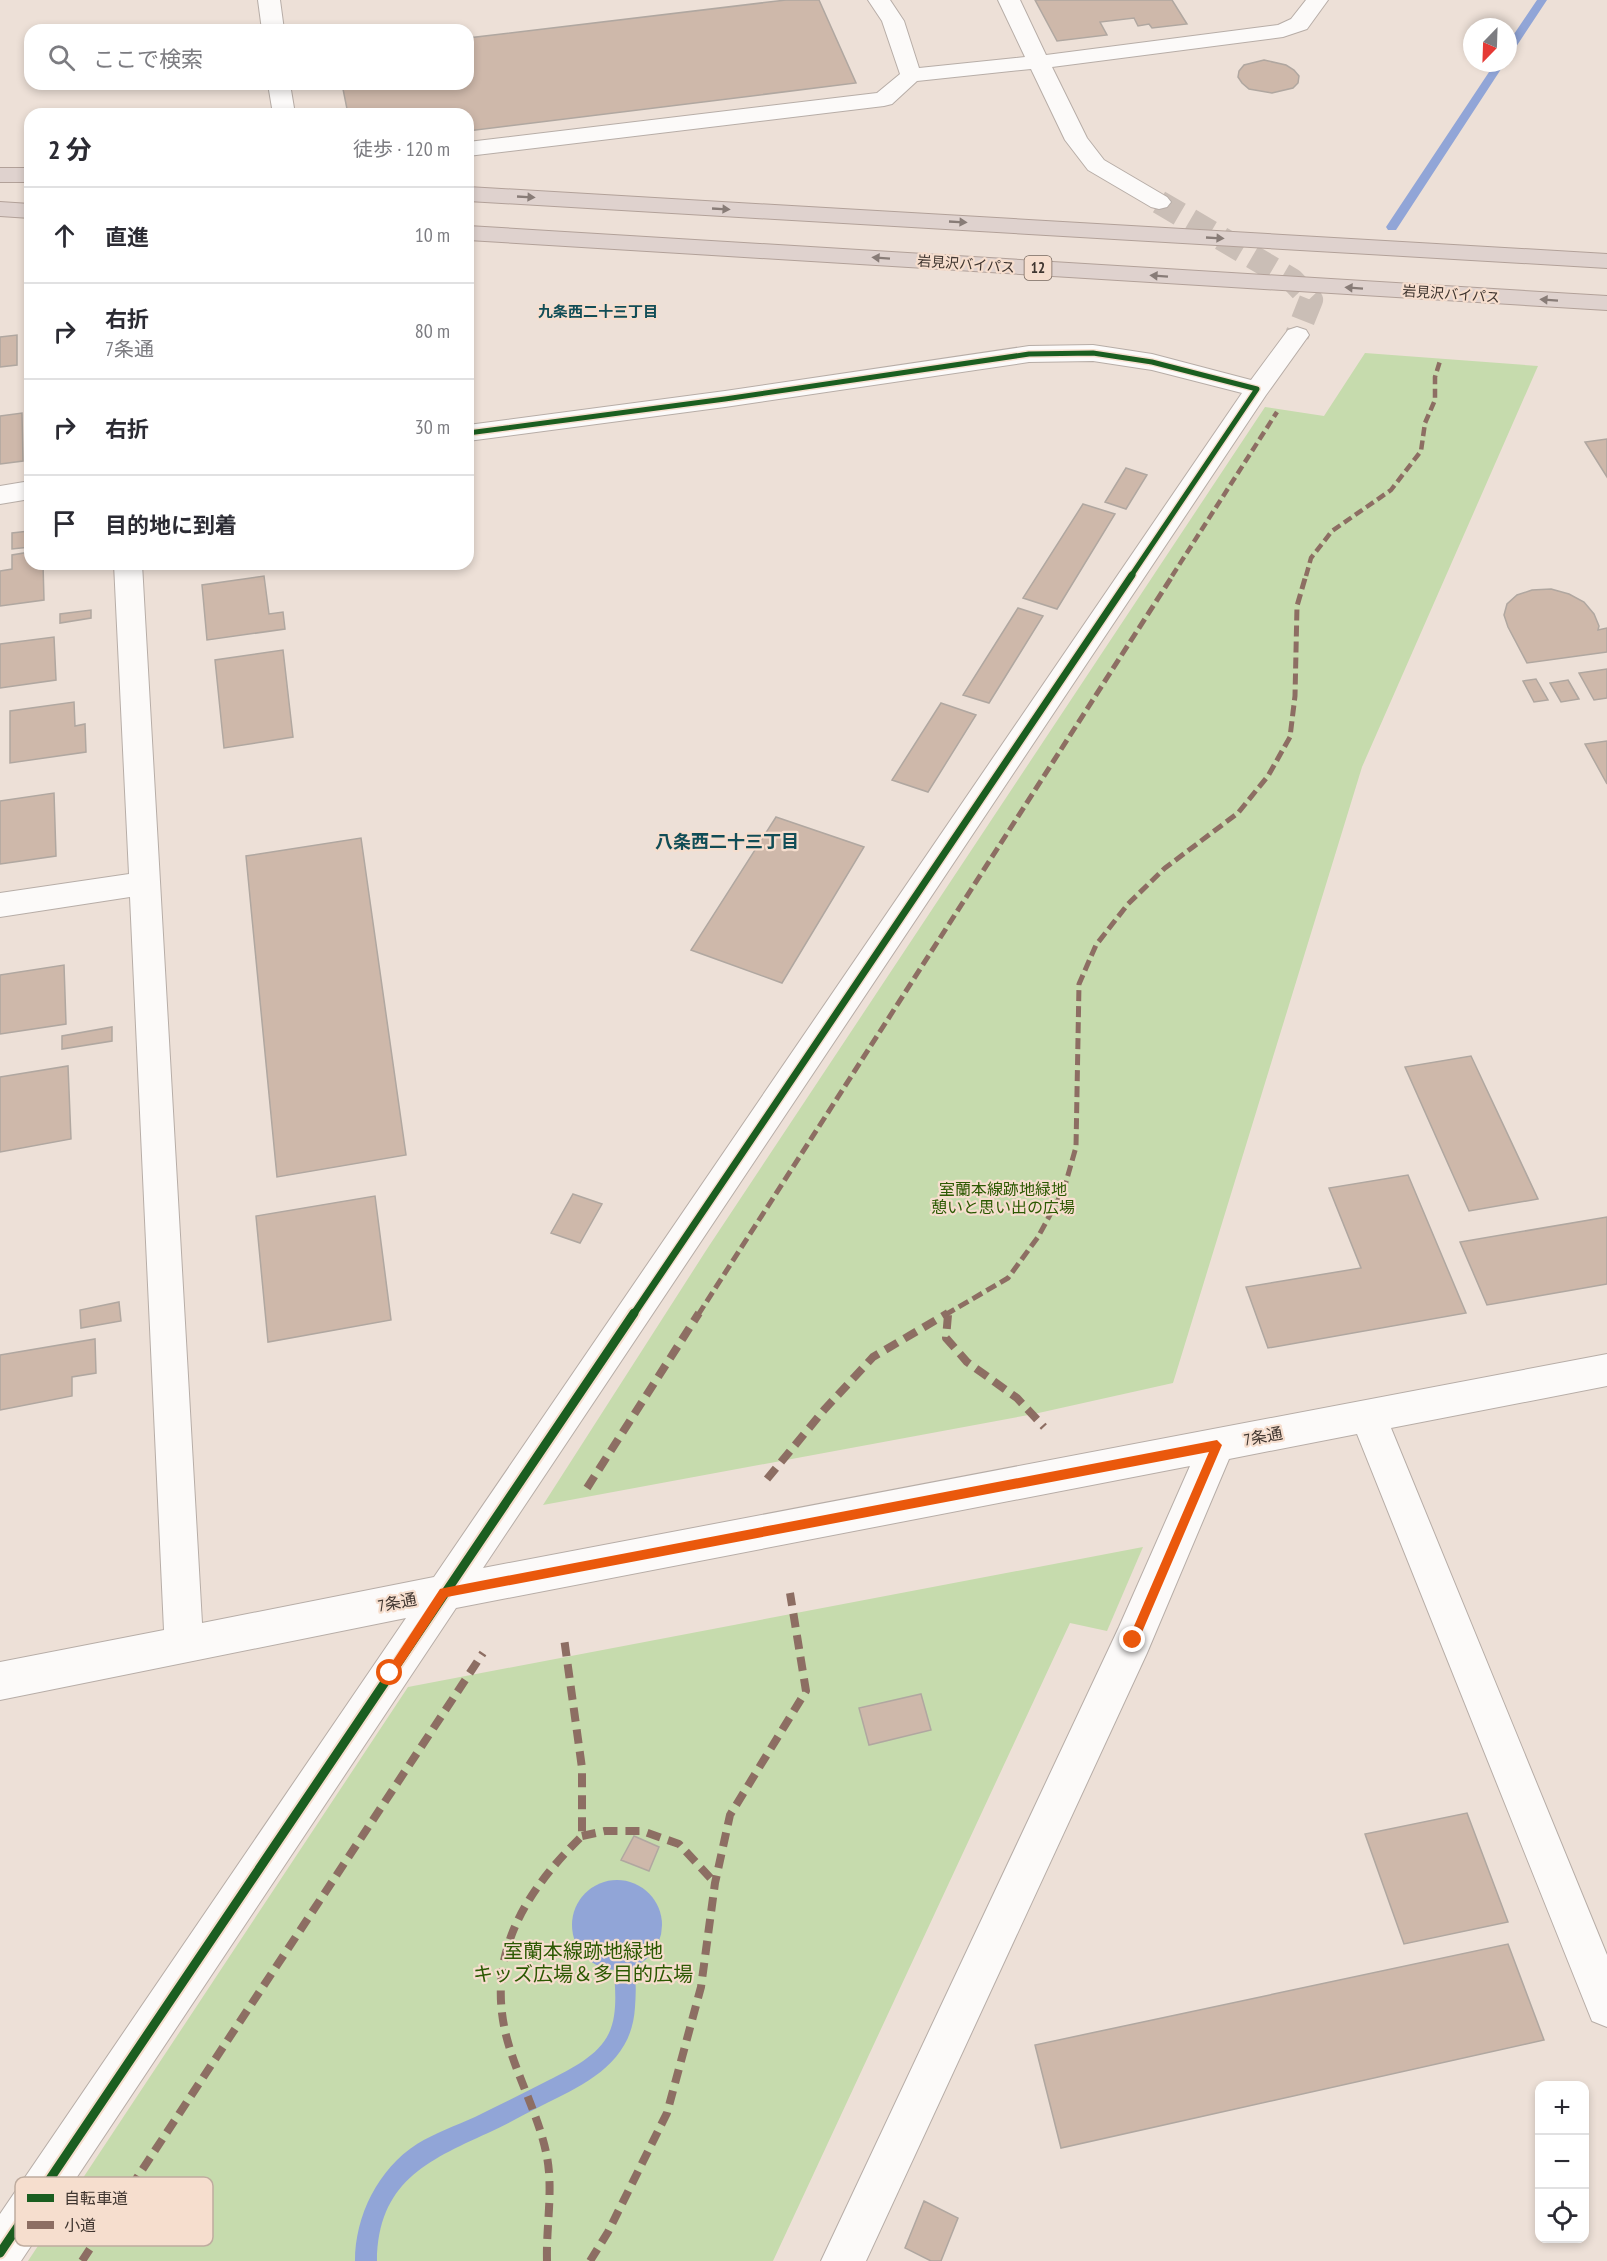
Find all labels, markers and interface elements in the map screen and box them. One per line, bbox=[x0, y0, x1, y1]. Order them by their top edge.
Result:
north arrow bbox=[1463, 18, 1517, 72]
search box bbox=[24, 24, 474, 90]
icon: search bbox=[45, 41, 78, 74]
text: ここで検索 bbox=[93, 45, 203, 73]
text: 2 分 bbox=[48, 133, 92, 166]
text: 徒歩 · 120 m bbox=[353, 136, 450, 162]
one-way arrow bbox=[517, 192, 536, 202]
one-way arrow bbox=[712, 204, 731, 213]
one-way arrow bbox=[948, 218, 967, 227]
icon: ahead bbox=[48, 219, 81, 252]
text: 10 m bbox=[415, 222, 450, 248]
text: 直進 bbox=[105, 223, 149, 251]
one-way arrow bbox=[1206, 233, 1225, 242]
street label: 岩見沢バイパス bbox=[917, 252, 1015, 276]
one-way arrow bbox=[871, 254, 890, 263]
road number: 12 bbox=[1024, 256, 1052, 280]
one-way arrow bbox=[1150, 271, 1169, 280]
street label: 岩見沢バイパス bbox=[1402, 282, 1500, 306]
one-way arrow bbox=[1344, 283, 1363, 292]
one-way arrow bbox=[1539, 295, 1558, 304]
district label: 九条西二十三丁目 bbox=[538, 302, 658, 321]
text: 右折 bbox=[105, 305, 149, 333]
icon: right bbox=[48, 315, 81, 348]
text: 80 m bbox=[415, 318, 450, 344]
text: 7条通 bbox=[105, 336, 154, 362]
icon: right bbox=[48, 411, 81, 444]
text: 30 m bbox=[415, 414, 450, 440]
text: 右折 bbox=[105, 415, 149, 443]
icon: arrive bbox=[48, 507, 81, 540]
text: 目的地に到着 bbox=[105, 511, 237, 539]
district label: 八条西二十三丁目 bbox=[655, 830, 799, 853]
park label: 室蘭本線跡地緑地 憩いと思い出の広場 bbox=[931, 1179, 1075, 1217]
street label: 7条通 bbox=[1242, 1422, 1284, 1450]
street label: 7条通 bbox=[376, 1588, 418, 1616]
route end bbox=[1119, 1626, 1145, 1652]
route start bbox=[376, 1659, 402, 1685]
park label: 室蘭本線跡地緑地 キッズ広場＆多目的広場 bbox=[473, 1938, 693, 1987]
map controls bbox=[1535, 2081, 1589, 2243]
button: + bbox=[1535, 2081, 1589, 2135]
button: − bbox=[1535, 2135, 1589, 2189]
legend bbox=[15, 2177, 213, 2246]
text: 自転車道 bbox=[64, 2188, 128, 2208]
button: locate bbox=[1535, 2189, 1589, 2243]
text: 小道 bbox=[64, 2215, 96, 2235]

